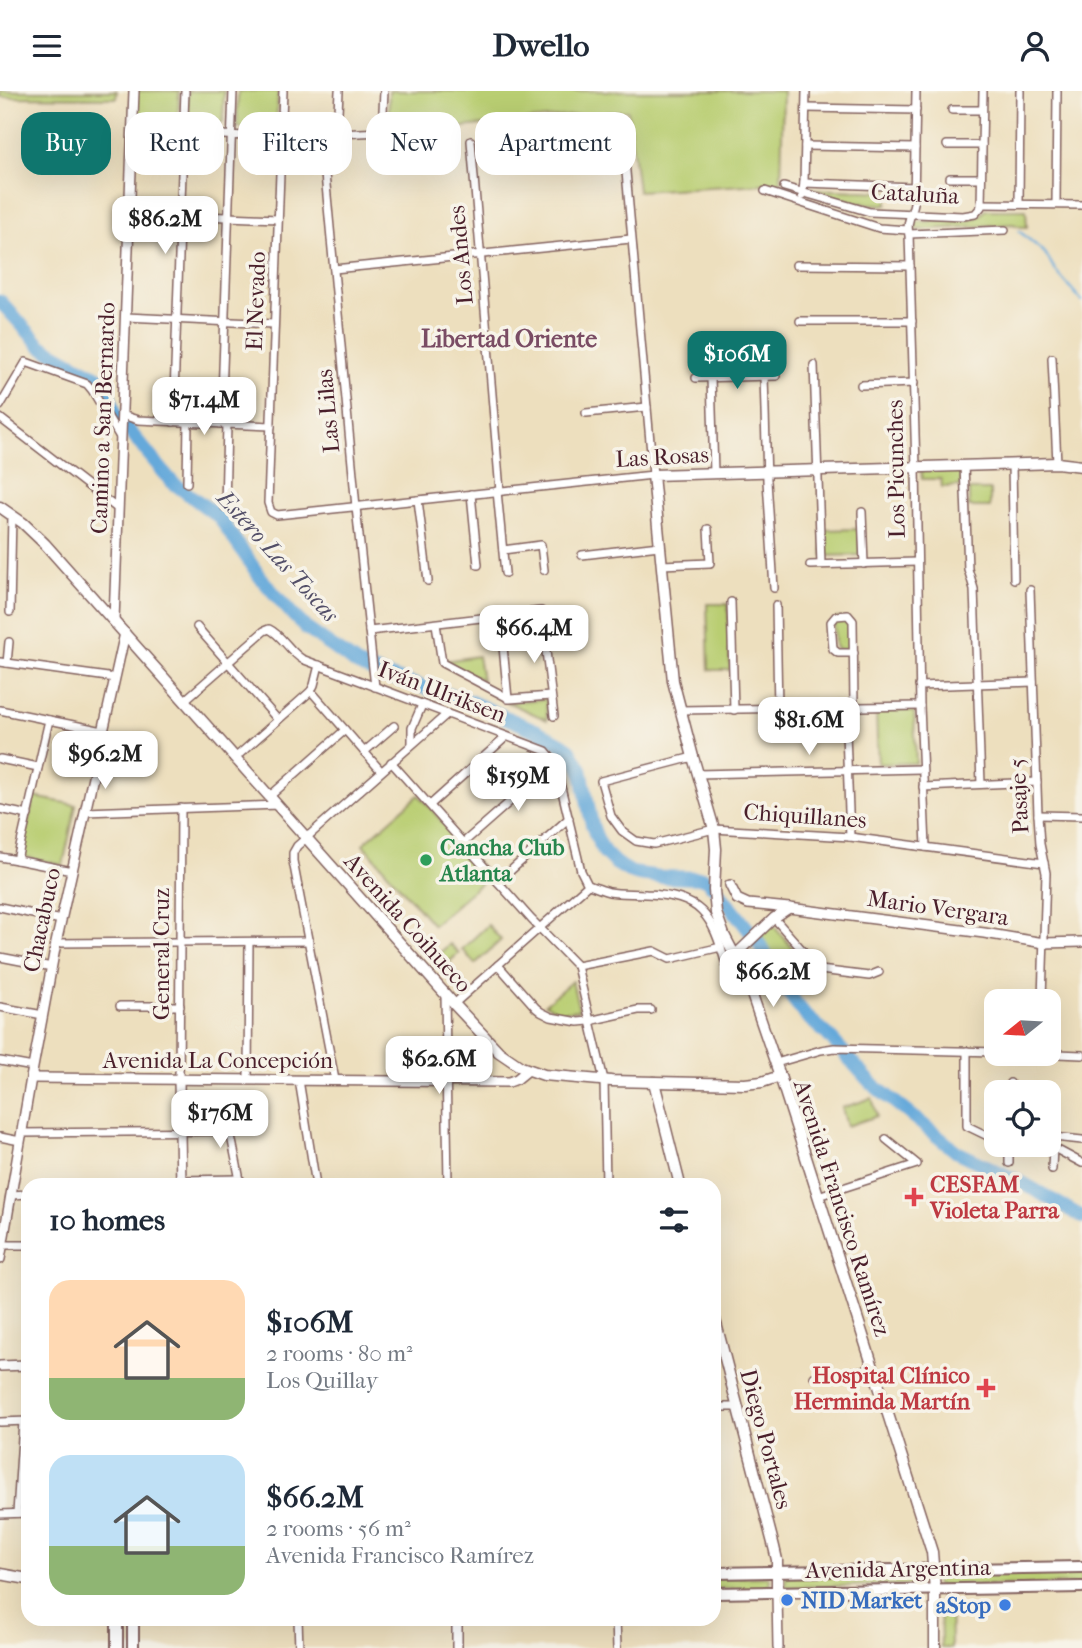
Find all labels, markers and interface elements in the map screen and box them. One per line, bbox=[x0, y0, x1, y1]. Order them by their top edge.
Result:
icon: menu bbox=[28, 27, 66, 65]
text: Dwello bbox=[492, 27, 590, 64]
icon: person bbox=[1016, 27, 1054, 65]
chip: Buy bbox=[21, 112, 111, 175]
chip: Rent bbox=[125, 112, 224, 175]
chip: Filters bbox=[238, 112, 352, 175]
chip: New bbox=[366, 112, 461, 175]
chip: Apartment bbox=[475, 112, 636, 175]
street label: Cataluña bbox=[870, 178, 960, 210]
pin: $86.2M bbox=[108, 197, 222, 256]
street label: Los Andes bbox=[443, 204, 479, 306]
text: $86.2M bbox=[128, 205, 202, 232]
street label: El Nevado bbox=[241, 251, 271, 351]
street label: Camino a San Bernardo bbox=[85, 302, 121, 534]
district label: Libertad Oriente bbox=[421, 325, 597, 353]
pin: $106M bbox=[688, 331, 786, 391]
text: $106M bbox=[704, 340, 770, 367]
street label: Las Lilas bbox=[311, 368, 345, 454]
pin: $71.4M bbox=[147, 377, 261, 437]
text: $71.4M bbox=[168, 386, 240, 413]
street label: Los Picunches bbox=[881, 399, 911, 539]
street label: Las Rosas bbox=[615, 441, 709, 473]
water label: Estero Las Toscas bbox=[210, 483, 345, 628]
pin: $66.4M bbox=[477, 605, 591, 665]
text: $66.4M bbox=[495, 614, 573, 641]
street label: Iván Ulriksen bbox=[374, 655, 510, 729]
pin: $81.6M bbox=[752, 697, 866, 757]
text: $81.6M bbox=[774, 706, 844, 733]
pin: $96.2M bbox=[48, 731, 162, 791]
text: $96.2M bbox=[68, 740, 142, 767]
pin: $159M bbox=[469, 753, 567, 813]
street label: Pasaje 5 bbox=[1004, 758, 1034, 834]
text: $159M bbox=[486, 762, 550, 789]
street label: Chiquillanes bbox=[743, 798, 867, 834]
place label: Cancha Club Atlanta bbox=[438, 834, 565, 887]
street label: Avenida Coihueco bbox=[338, 847, 477, 998]
marker: Cancha Club Atlanta bbox=[418, 852, 434, 868]
street label: Chacabuco bbox=[18, 865, 66, 975]
street label: Mario Vergara bbox=[865, 885, 1011, 931]
street label: General Cruz bbox=[148, 888, 175, 1020]
pin: $66.2M bbox=[716, 949, 830, 1009]
text: $66.2M bbox=[736, 958, 810, 985]
north arrow bbox=[984, 989, 1060, 1066]
map controls bbox=[984, 989, 1061, 1157]
pin: $62.6M bbox=[382, 1037, 496, 1096]
text: $62.6M bbox=[402, 1045, 476, 1072]
street label: Avenida La Concepción bbox=[102, 1047, 334, 1074]
street label: Avenida Francisco Ramírez bbox=[787, 1075, 896, 1340]
button: locate bbox=[984, 1080, 1061, 1157]
pin: $176M bbox=[171, 1091, 269, 1150]
text: $176M bbox=[187, 1099, 253, 1126]
place label: CESFAM Violeta Parra bbox=[929, 1171, 1060, 1224]
marker: CESFAM Violeta Parra bbox=[904, 1187, 924, 1207]
icon: filters bbox=[655, 1201, 693, 1239]
text: 10 homes bbox=[49, 1203, 165, 1238]
text: $106M bbox=[266, 1305, 353, 1340]
icon: home bbox=[105, 1308, 189, 1392]
text: 2 rooms · 80 m² bbox=[266, 1340, 413, 1367]
place label: Hospital Clínico Herminda Martín bbox=[794, 1362, 971, 1415]
street label: Diego Portales bbox=[734, 1366, 798, 1512]
text: Los Quillay bbox=[266, 1367, 378, 1394]
marker: Hospital Clínico Herminda Martín bbox=[976, 1378, 996, 1398]
text: $66.2M bbox=[266, 1480, 364, 1515]
icon: home bbox=[105, 1483, 189, 1567]
text: 2 rooms · 56 m² bbox=[266, 1515, 411, 1542]
text: Avenida Francisco Ramírez bbox=[266, 1542, 534, 1569]
street label: Avenida Argentina bbox=[804, 1554, 991, 1584]
place label: NID Market bbox=[801, 1587, 923, 1614]
marker: NID Market bbox=[779, 1592, 795, 1608]
place label: aStop bbox=[936, 1592, 992, 1619]
marker: aStop bbox=[997, 1597, 1013, 1613]

